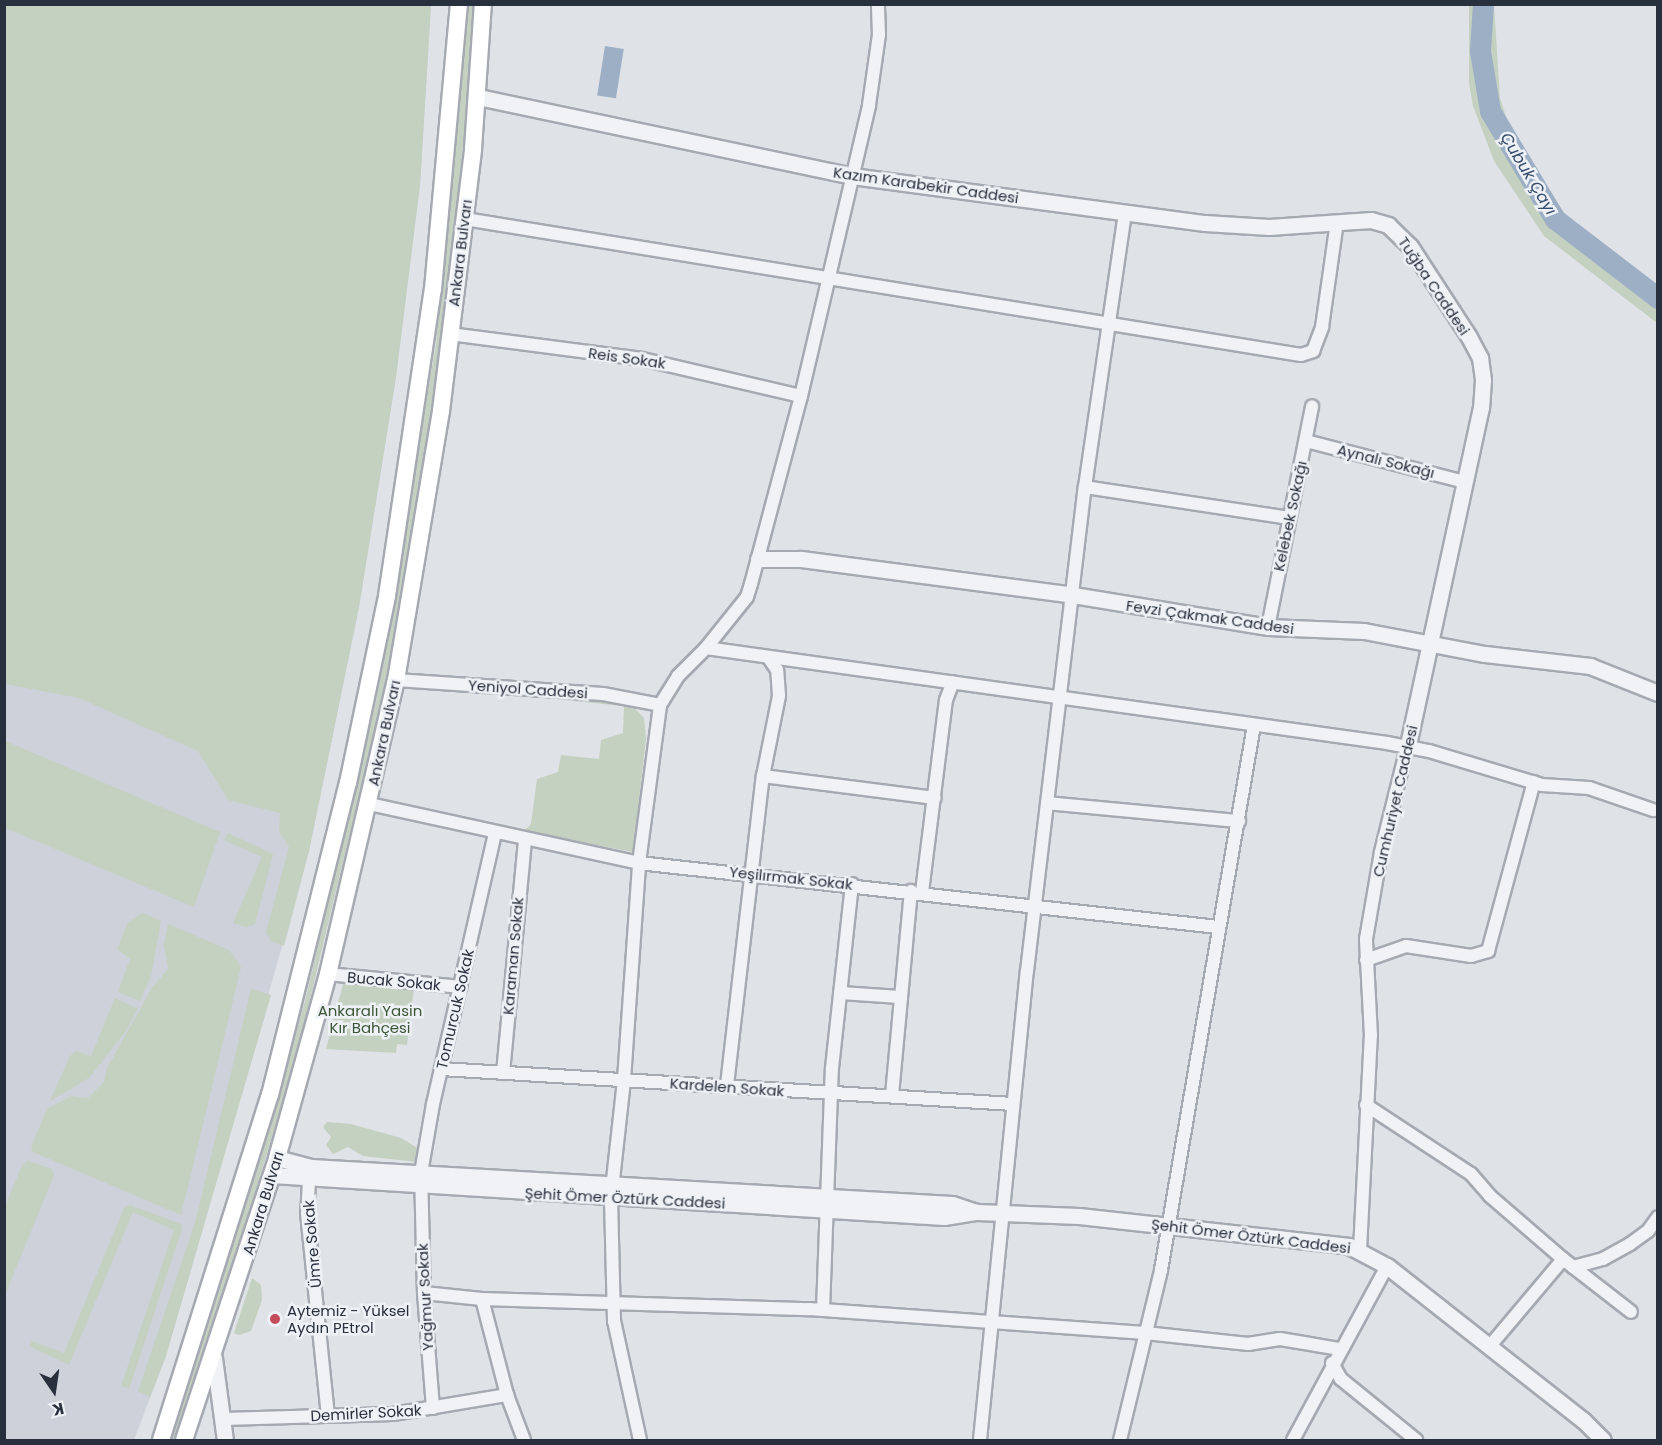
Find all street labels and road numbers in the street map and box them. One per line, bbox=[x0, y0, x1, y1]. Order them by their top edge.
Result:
street label: Kazım Karabekir Caddesi bbox=[832, 163, 1020, 207]
street label: Ankara Bulvarı bbox=[445, 198, 475, 308]
street label: Tuğba Caddesi bbox=[1394, 233, 1474, 339]
street label: Reis Sokak bbox=[587, 344, 667, 372]
street label: Aynalı Sokağı bbox=[1335, 440, 1437, 482]
street label: Kelebek Sokağı bbox=[1269, 459, 1311, 573]
street label: Fevzi Çakmak Caddesi bbox=[1125, 596, 1295, 638]
street label: Yeniyol Caddesi bbox=[468, 676, 588, 702]
street label: Ankara Bulvarı bbox=[364, 678, 404, 788]
street label: Cumhuriyet Caddesi bbox=[1369, 723, 1421, 879]
street label: Yeşilırmak Sokak bbox=[728, 863, 854, 893]
street label: Karaman Sokak bbox=[499, 896, 527, 1016]
street label: Tomurcuk Sokak bbox=[432, 947, 478, 1071]
street label: Bucak Sokak bbox=[347, 968, 441, 994]
street label: Kardelen Sokak bbox=[669, 1074, 785, 1100]
street label: Ankara Bulvarı bbox=[239, 1149, 287, 1257]
street label: Şehit Ömer Öztürk Caddesi bbox=[524, 1184, 726, 1212]
street label: Ümre Sokak bbox=[299, 1199, 325, 1289]
street label: Şehit Ömer Öztürk Caddesi bbox=[1150, 1215, 1352, 1257]
street label: Yağmur Sokak bbox=[413, 1243, 437, 1351]
street label: Demirler Sokak bbox=[310, 1401, 422, 1425]

